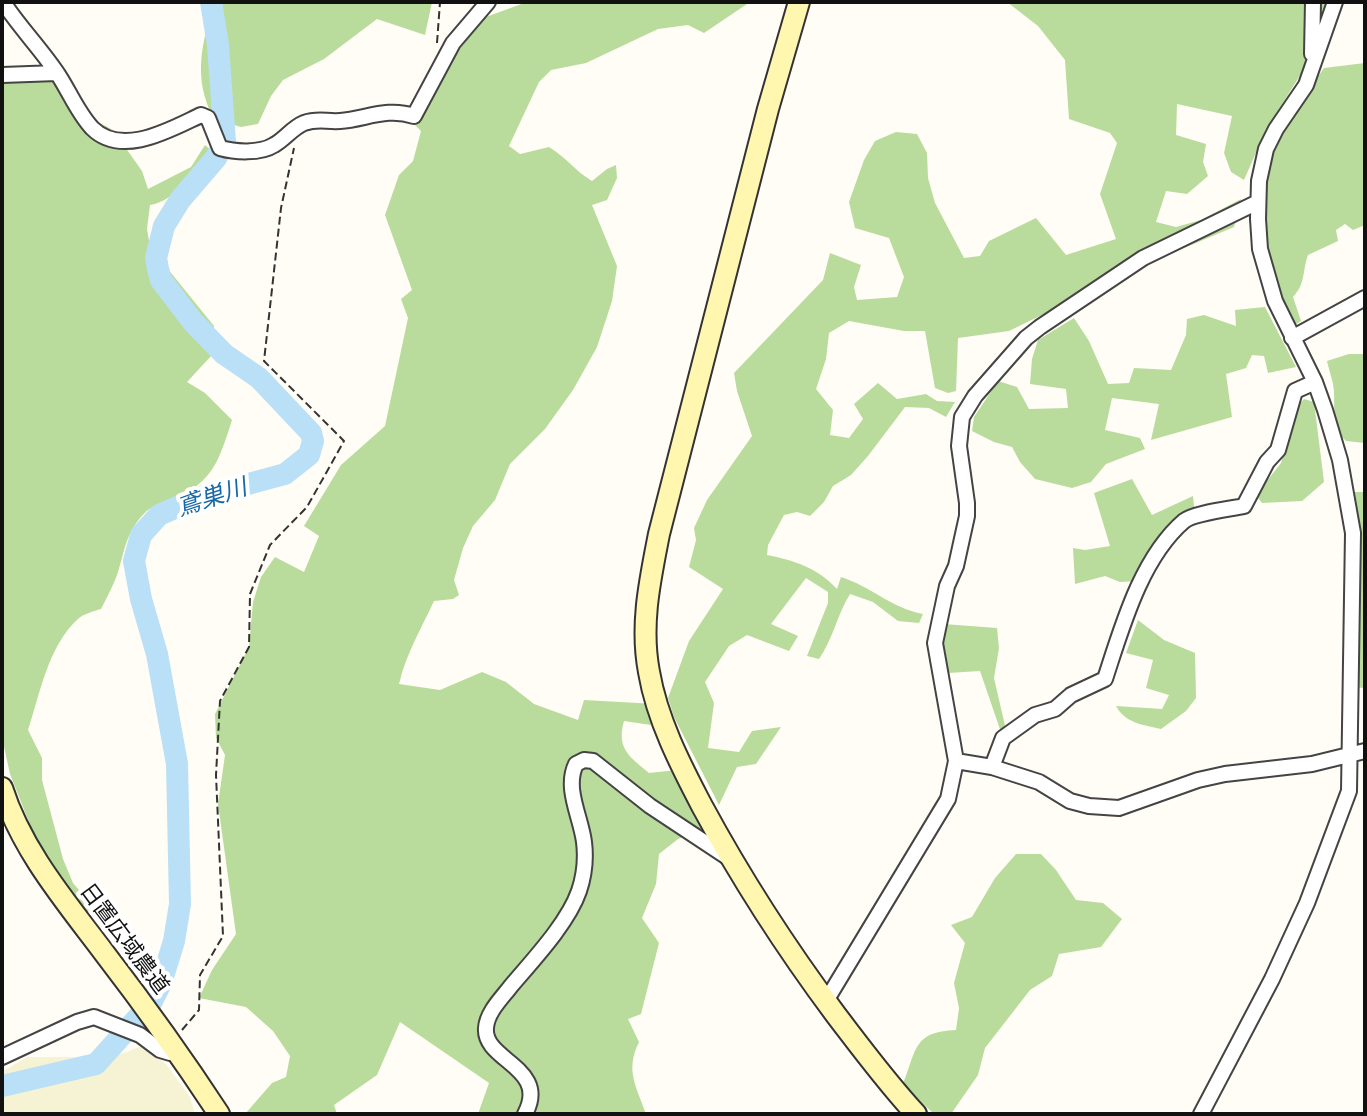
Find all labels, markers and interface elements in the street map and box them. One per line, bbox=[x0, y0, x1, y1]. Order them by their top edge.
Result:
water label: 鳶巣川 bbox=[173, 473, 251, 523]
street label: 日置広域農道 bbox=[74, 878, 174, 1000]

